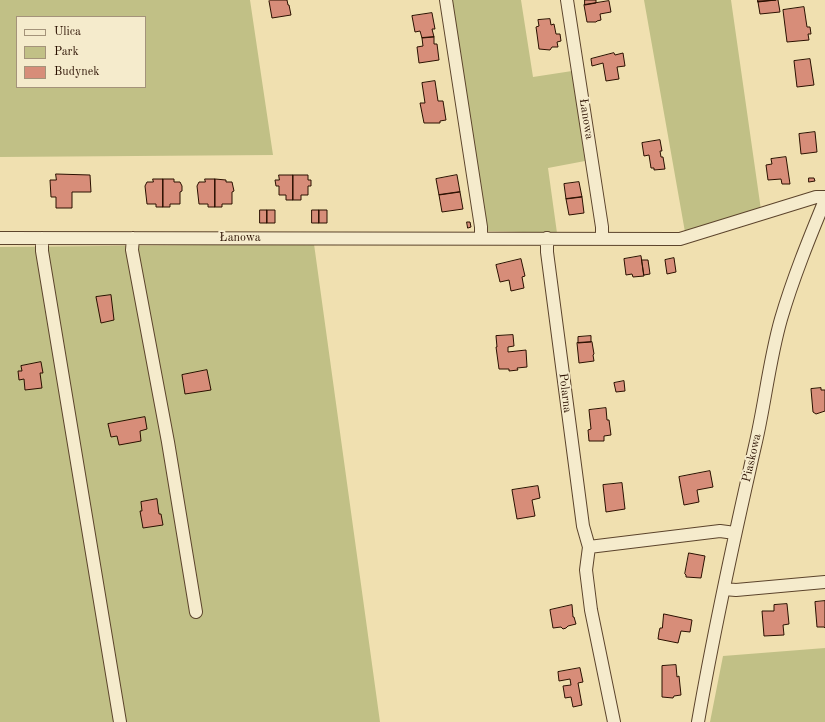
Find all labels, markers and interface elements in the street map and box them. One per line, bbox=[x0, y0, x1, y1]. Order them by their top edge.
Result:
legend bbox=[16, 16, 146, 88]
text: Ulica bbox=[54, 26, 81, 38]
text: Park bbox=[54, 46, 79, 58]
text: Budynek bbox=[54, 66, 100, 78]
street label: Łanowa bbox=[576, 97, 596, 141]
street label: Łanowa bbox=[219, 231, 261, 245]
street label: Polarna bbox=[555, 372, 575, 414]
street label: Piaskowa bbox=[739, 432, 765, 484]

